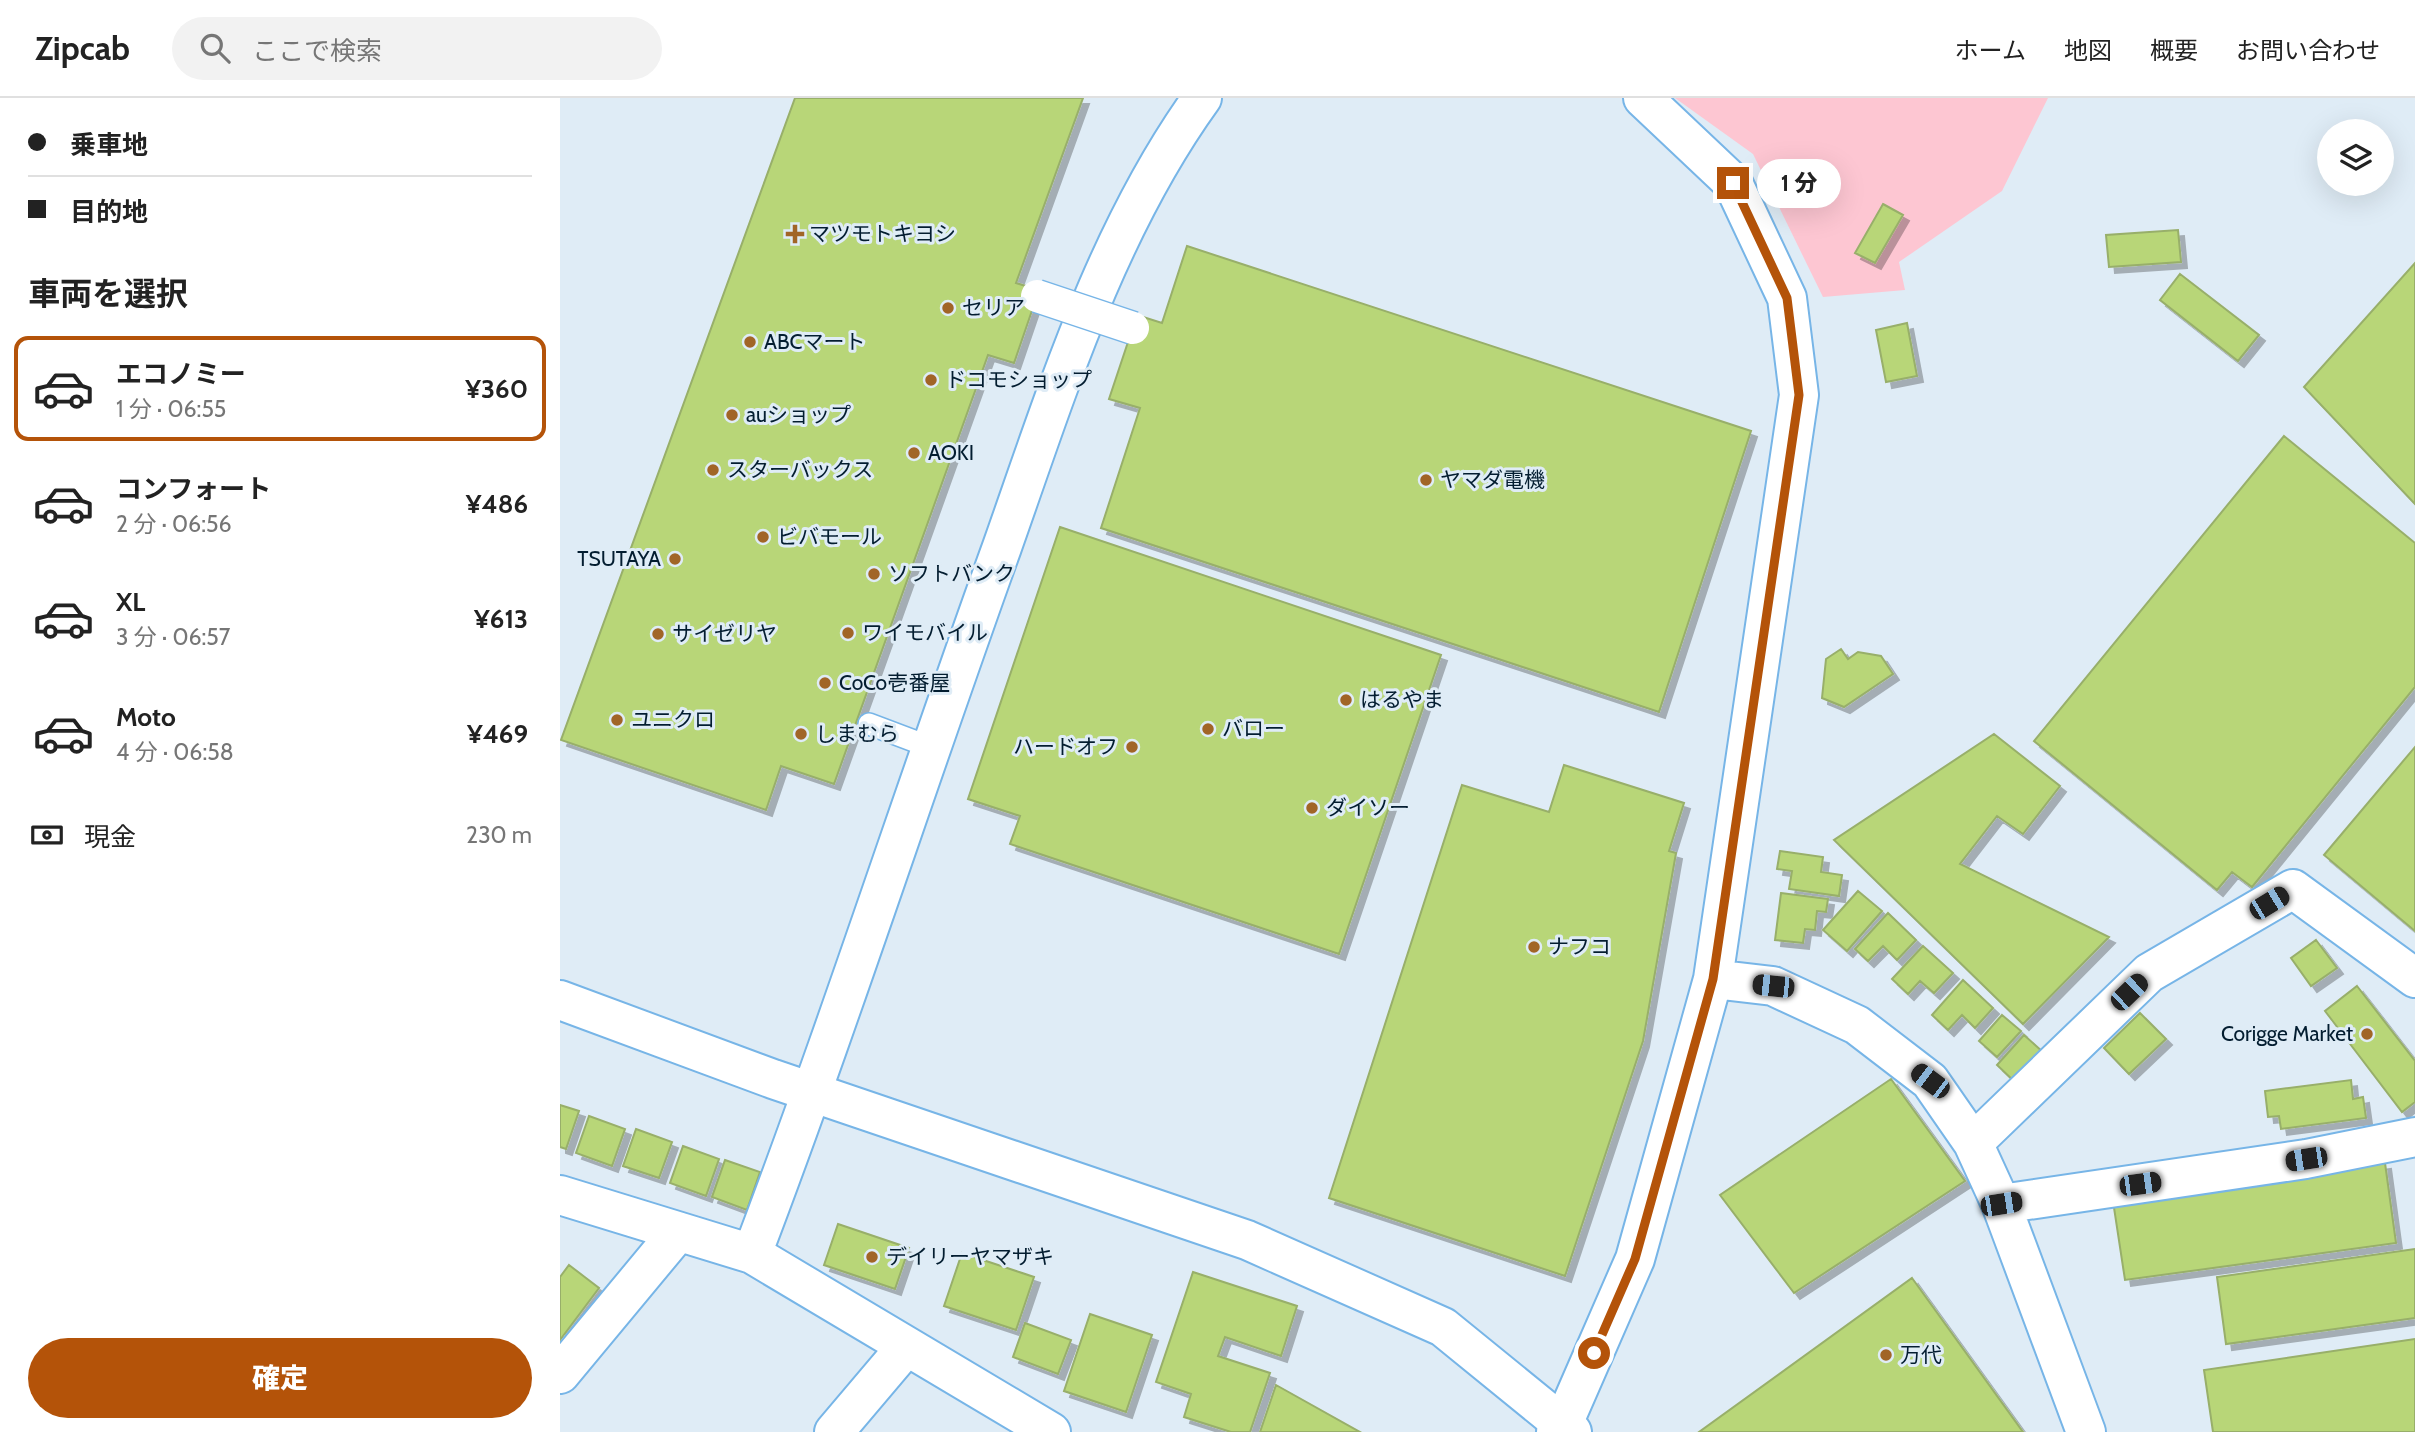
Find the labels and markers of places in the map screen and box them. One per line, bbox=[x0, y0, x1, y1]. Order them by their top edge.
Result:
place label: マツモトキヨシ bbox=[809, 221, 956, 246]
marker: マツモトキヨシ bbox=[787, 226, 803, 242]
place label: セリア bbox=[962, 295, 1025, 320]
marker: セリア bbox=[940, 300, 956, 316]
place label: ABCマート bbox=[764, 329, 865, 354]
marker: ABCマート bbox=[742, 334, 758, 350]
place label: ドコモショップ bbox=[945, 367, 1092, 392]
marker: ドコモショップ bbox=[923, 372, 939, 388]
place label: auショップ bbox=[746, 402, 851, 427]
marker: auショップ bbox=[724, 407, 740, 423]
place label: AOKI bbox=[928, 440, 974, 465]
marker: AOKI bbox=[906, 445, 922, 461]
place label: スターバックス bbox=[727, 457, 873, 482]
marker: スターバックス bbox=[705, 462, 721, 478]
place label: ヤマダ電機 bbox=[1440, 467, 1545, 492]
marker: ヤマダ電機 bbox=[1418, 472, 1434, 488]
place label: ビバモール bbox=[777, 524, 882, 549]
marker: ビバモール bbox=[755, 529, 771, 545]
place label: TSUTAYA bbox=[577, 546, 661, 571]
marker: TSUTAYA bbox=[667, 551, 683, 567]
place label: ソフトバンク bbox=[888, 561, 1015, 586]
marker: ソフトバンク bbox=[866, 566, 882, 582]
place label: ワイモバイル bbox=[862, 620, 988, 645]
place label: サイゼリヤ bbox=[672, 621, 777, 646]
marker: ワイモバイル bbox=[840, 625, 856, 641]
marker: サイゼリヤ bbox=[650, 626, 666, 642]
place label: CoCo壱番屋 bbox=[839, 670, 950, 695]
marker: CoCo壱番屋 bbox=[817, 675, 833, 691]
place label: はるやま bbox=[1360, 687, 1444, 712]
marker: はるやま bbox=[1338, 692, 1354, 708]
place label: ユニクロ bbox=[631, 707, 715, 732]
marker: ユニクロ bbox=[609, 712, 625, 728]
place label: バロー bbox=[1222, 716, 1285, 741]
place label: しまむら bbox=[815, 721, 899, 746]
marker: バロー bbox=[1200, 721, 1216, 737]
marker: しまむら bbox=[793, 726, 809, 742]
place label: ハードオフ bbox=[1013, 734, 1118, 759]
marker: ハードオフ bbox=[1124, 739, 1140, 755]
place label: ダイソー bbox=[1326, 795, 1410, 820]
marker: ダイソー bbox=[1304, 800, 1320, 816]
place label: ナフコ bbox=[1548, 934, 1611, 959]
marker: ナフコ bbox=[1526, 939, 1542, 955]
place label: Corigge Market bbox=[2221, 1021, 2353, 1046]
marker: Corigge Market bbox=[2359, 1026, 2375, 1042]
place label: デイリーヤマザキ bbox=[886, 1244, 1054, 1269]
marker: デイリーヤマザキ bbox=[864, 1249, 880, 1265]
place label: 万代 bbox=[1900, 1342, 1942, 1367]
marker: 万代 bbox=[1878, 1347, 1894, 1363]

